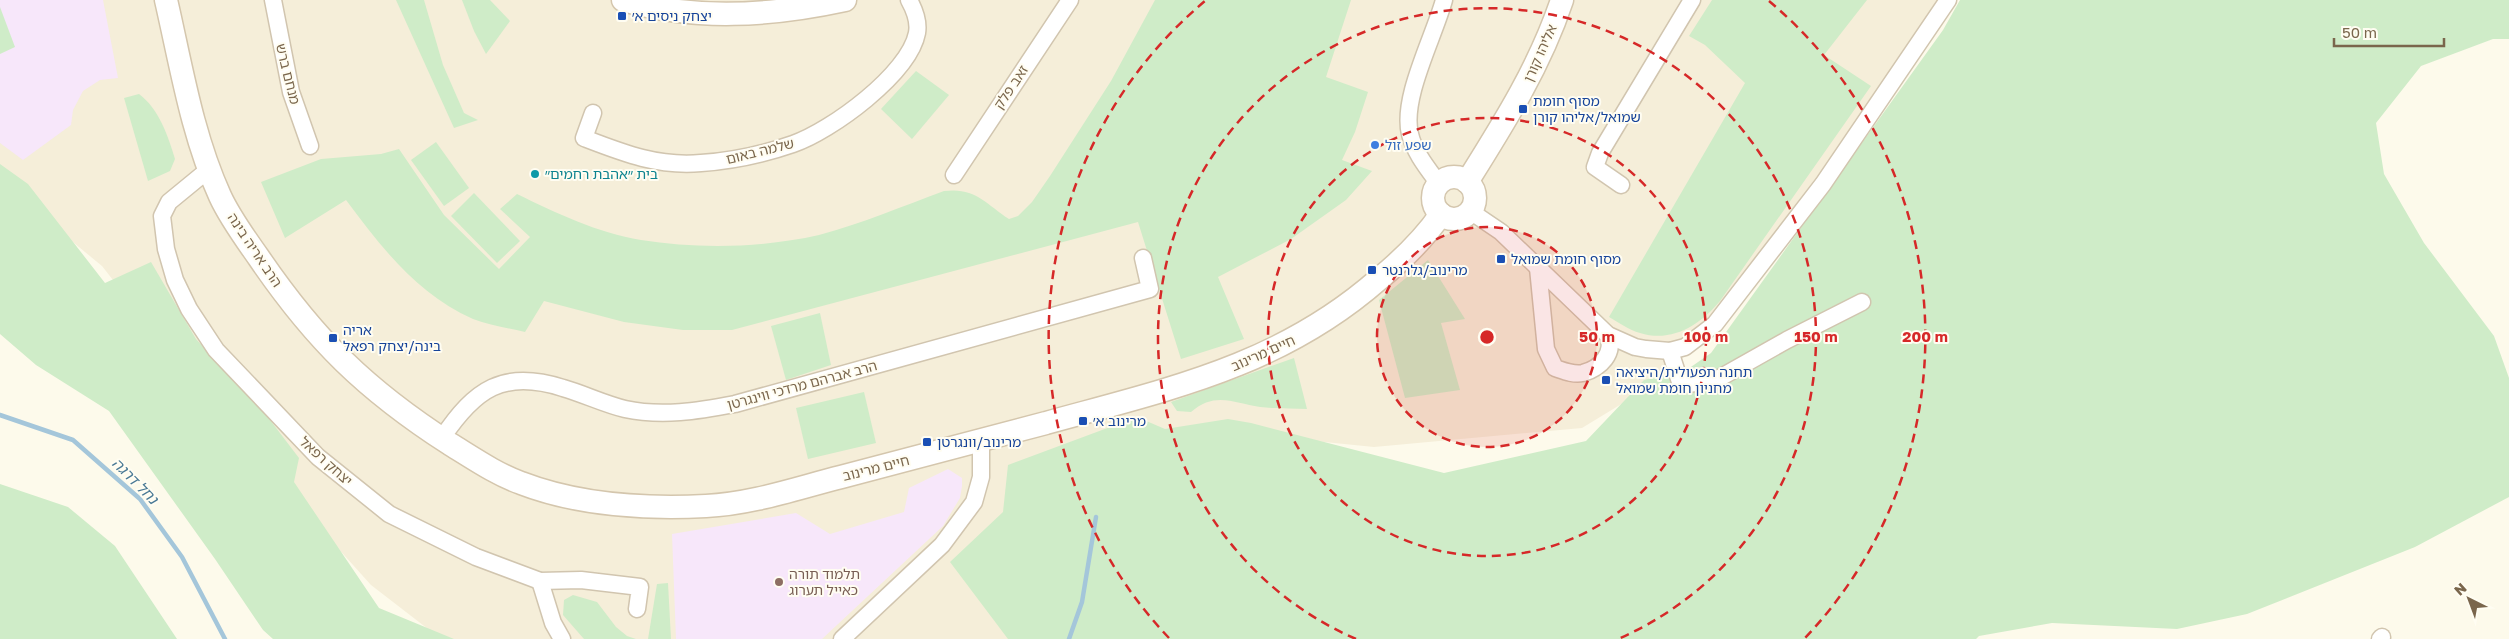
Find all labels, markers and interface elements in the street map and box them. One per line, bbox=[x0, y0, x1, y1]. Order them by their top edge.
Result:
place label: יצחק ניסים א׳ bbox=[632, 7, 712, 24]
marker: יצחק ניסים א׳ bbox=[616, 10, 628, 22]
scale bar bbox=[2334, 15, 2444, 47]
street label: אליהו קורן bbox=[1519, 21, 1560, 84]
text: 50 m bbox=[2342, 23, 2377, 41]
street label: מנחם ברש bbox=[273, 42, 304, 106]
street label: זאב פלק bbox=[990, 61, 1032, 112]
place label: מסוף חומת שמואל/אליהו קורן bbox=[1533, 92, 1641, 125]
marker: מסוף חומת שמואל/אליהו קורן bbox=[1517, 103, 1529, 115]
street label: שלמה באום bbox=[724, 134, 796, 167]
place label: שפע זול bbox=[1385, 136, 1431, 153]
marker: שפע זול bbox=[1369, 139, 1381, 151]
place label: בית ״אהבת רחמים״ bbox=[545, 165, 658, 182]
marker: בית ״אהבת רחמים״ bbox=[529, 168, 541, 180]
street label: הרב אריה בינה bbox=[224, 209, 286, 290]
place label: מסוף חומת שמואל bbox=[1511, 250, 1621, 267]
marker: מסוף חומת שמואל bbox=[1495, 253, 1507, 265]
place label: מרינוב/גלרנטר bbox=[1382, 261, 1468, 278]
marker: מרינוב/גלרנטר bbox=[1366, 264, 1378, 276]
place label: אריה בינה/יצחק רפאל bbox=[343, 321, 441, 354]
text: 50 m bbox=[1579, 327, 1615, 345]
text: 100 m bbox=[1684, 327, 1728, 345]
text: 150 m bbox=[1794, 327, 1838, 345]
text: 200 m bbox=[1902, 327, 1948, 345]
centre of rings bbox=[1478, 328, 1496, 346]
street label: חיים מרינוב bbox=[1228, 331, 1297, 374]
marker: אריה בינה/יצחק רפאל bbox=[327, 332, 339, 344]
street label: הרב אברהם מרדכי ווינגרטן bbox=[725, 356, 879, 413]
place label: תחנה תפעולית/היציאה מחניון חומת שמואל bbox=[1616, 363, 1752, 396]
marker: תחנה תפעולית/היציאה מחניון חומת שמואל bbox=[1600, 374, 1612, 386]
place label: מרינוב א׳ bbox=[1093, 412, 1146, 429]
marker: מרינוב א׳ bbox=[1077, 415, 1089, 427]
street label: יצחק רפאל bbox=[296, 433, 356, 489]
place label: מרינוב/וונגרטן bbox=[937, 433, 1021, 450]
marker: מרינוב/וונגרטן bbox=[921, 436, 933, 448]
street label: חיים מרינוב bbox=[841, 451, 911, 484]
water label: נחל דרגה bbox=[109, 454, 163, 508]
place label: תלמוד תורה כאייל תערוג bbox=[789, 565, 860, 598]
north arrow bbox=[2444, 574, 2494, 624]
marker: תלמוד תורה כאייל תערוג bbox=[773, 576, 785, 588]
text: N bbox=[2450, 579, 2470, 599]

